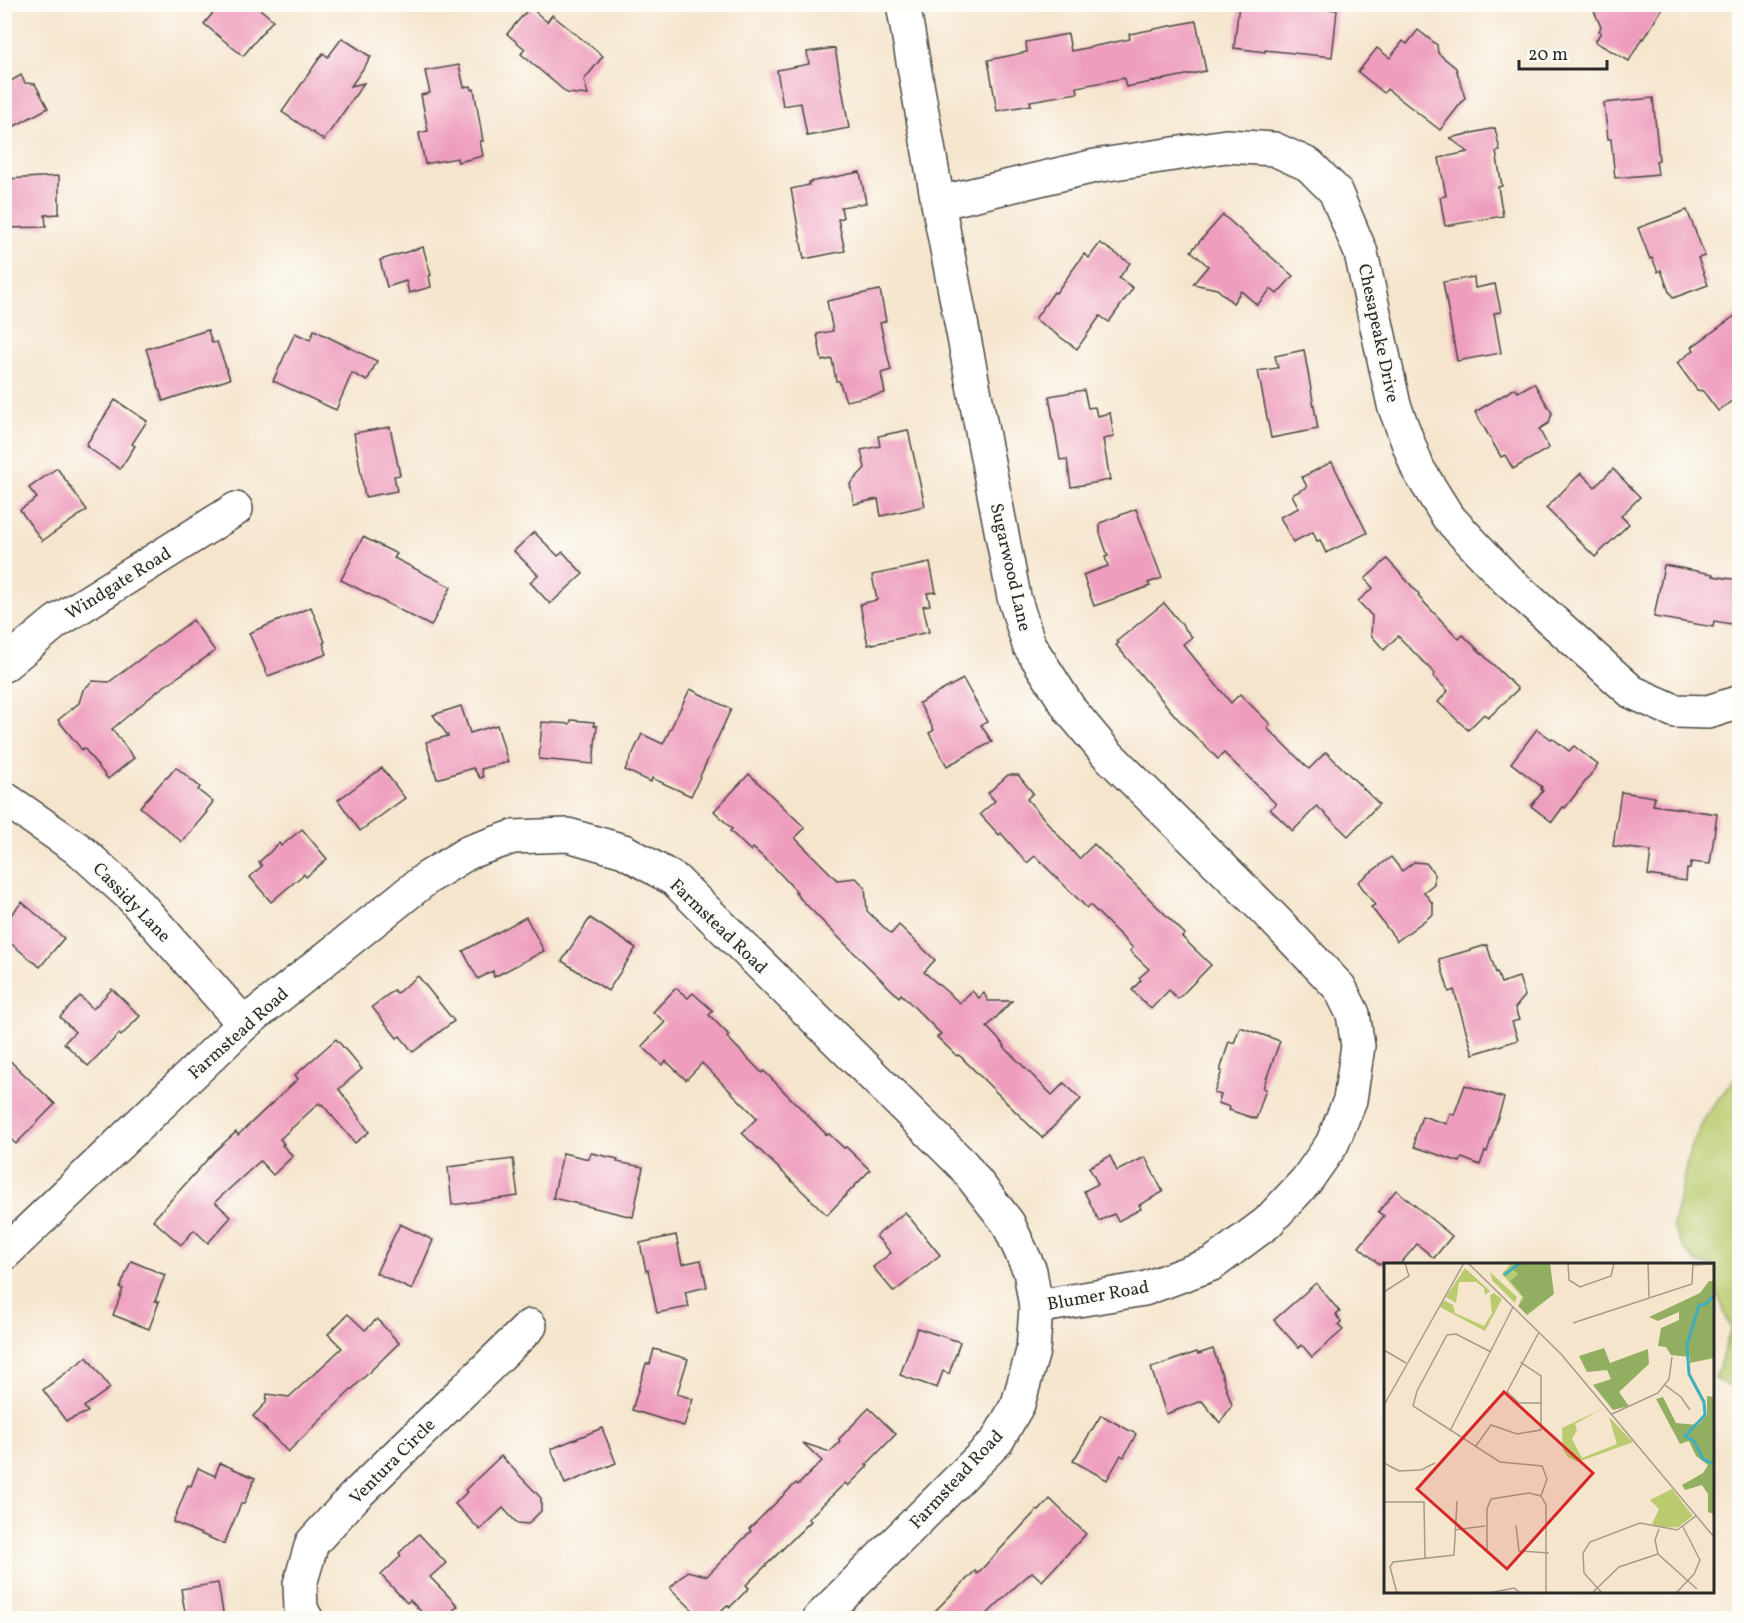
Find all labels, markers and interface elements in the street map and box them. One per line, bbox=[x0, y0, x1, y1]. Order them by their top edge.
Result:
scale bar bbox=[1519, 33, 1608, 71]
text: 20 m bbox=[1528, 43, 1568, 68]
street label: Chesapeake Drive bbox=[1351, 262, 1404, 405]
street label: Sugarwood Lane bbox=[983, 501, 1036, 634]
street label: Windgate Road bbox=[61, 542, 177, 627]
street label: Cassidy Lane bbox=[86, 857, 176, 949]
street label: Farmstead Road bbox=[663, 874, 772, 980]
street label: Farmstead Road bbox=[183, 982, 295, 1086]
inset map bbox=[1384, 1263, 1714, 1593]
street label: Blumer Road bbox=[1045, 1275, 1151, 1318]
street label: Ventura Circle bbox=[344, 1413, 442, 1511]
street label: Farmstead Road bbox=[905, 1425, 1010, 1535]

